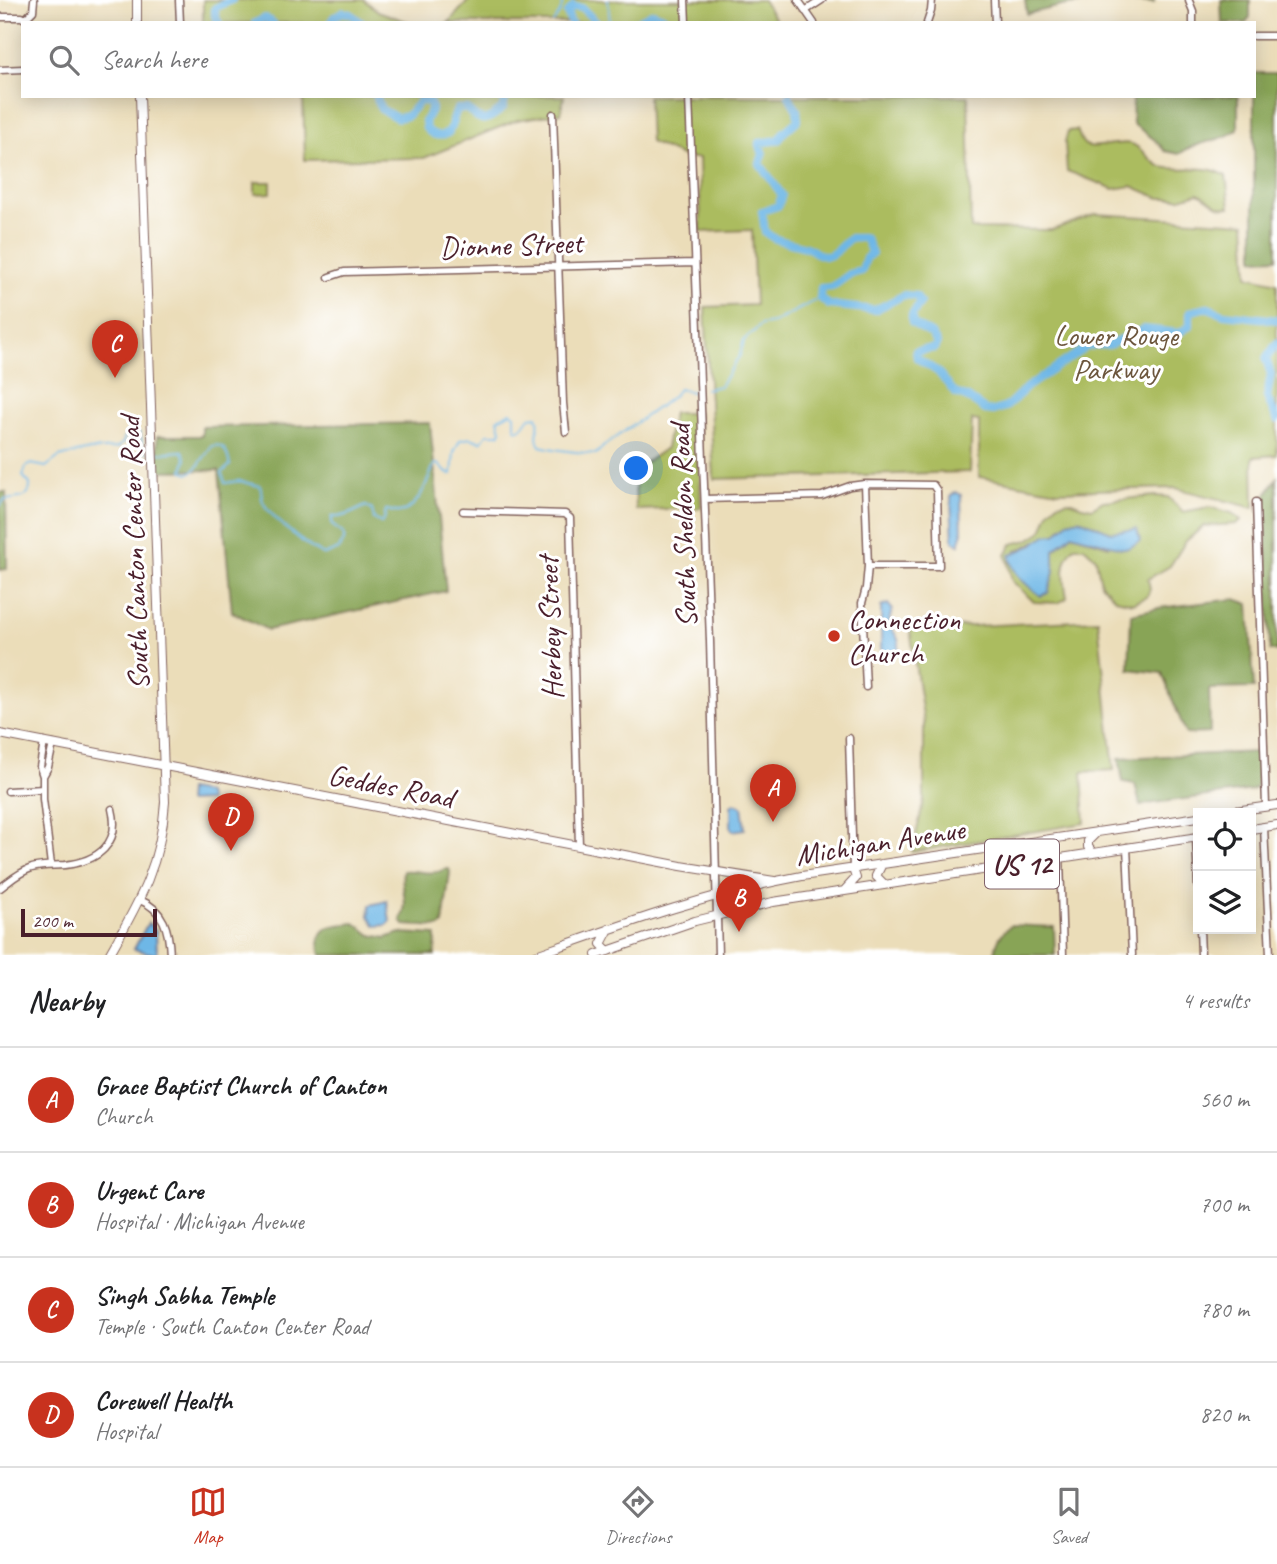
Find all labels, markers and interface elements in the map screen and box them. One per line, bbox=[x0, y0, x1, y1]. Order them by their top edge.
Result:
search box bbox=[21, 21, 1256, 98]
icon: search bbox=[45, 41, 83, 79]
text: Search here bbox=[101, 43, 207, 76]
street label: Dionne Street bbox=[439, 223, 586, 266]
park label: Lower Rouge Parkway bbox=[1054, 316, 1180, 388]
pin: C bbox=[92, 320, 138, 378]
street label: South Canton Center Road bbox=[110, 411, 158, 690]
street label: South Sheldon Road bbox=[660, 419, 706, 628]
your location bbox=[619, 451, 653, 485]
street label: Herbey Street bbox=[528, 552, 571, 700]
place label: Connection Church bbox=[848, 600, 961, 672]
marker: Connection Church bbox=[826, 628, 842, 644]
street label: Geddes Road bbox=[325, 755, 461, 818]
pin: A bbox=[750, 764, 796, 822]
pin: D bbox=[208, 793, 254, 851]
map controls bbox=[1193, 808, 1256, 934]
button: locate bbox=[1193, 808, 1256, 871]
street label: Michigan Avenue bbox=[793, 810, 969, 874]
road number: US 12 bbox=[985, 840, 1059, 888]
button: layers bbox=[1193, 871, 1256, 934]
pin: B bbox=[716, 874, 762, 932]
scale bar bbox=[21, 906, 158, 938]
text: 200 m bbox=[32, 909, 73, 933]
text: Nearby bbox=[28, 982, 104, 1020]
text: 4 results bbox=[1182, 986, 1249, 1015]
text: Grace Baptist Church of Canton bbox=[95, 1069, 387, 1102]
text: A bbox=[45, 1085, 57, 1114]
text: 560 m bbox=[1200, 1085, 1249, 1114]
text: Church bbox=[95, 1102, 153, 1131]
text: Urgent Care bbox=[95, 1174, 203, 1207]
text: B bbox=[45, 1190, 57, 1219]
text: 700 m bbox=[1200, 1190, 1249, 1219]
text: Hospital · Michigan Avenue bbox=[95, 1207, 304, 1236]
text: Singh Sabha Temple bbox=[95, 1279, 274, 1312]
text: C bbox=[46, 1295, 56, 1324]
text: 780 m bbox=[1200, 1295, 1249, 1324]
text: Temple · South Canton Center Road bbox=[95, 1312, 369, 1341]
text: Corewell Health bbox=[95, 1384, 232, 1417]
text: D bbox=[44, 1400, 58, 1429]
text: 820 m bbox=[1200, 1400, 1249, 1429]
text: Hospital bbox=[95, 1417, 158, 1446]
tab: Map bbox=[189, 1483, 227, 1549]
tab: Directions bbox=[605, 1483, 672, 1549]
tab: Saved bbox=[1050, 1483, 1088, 1549]

